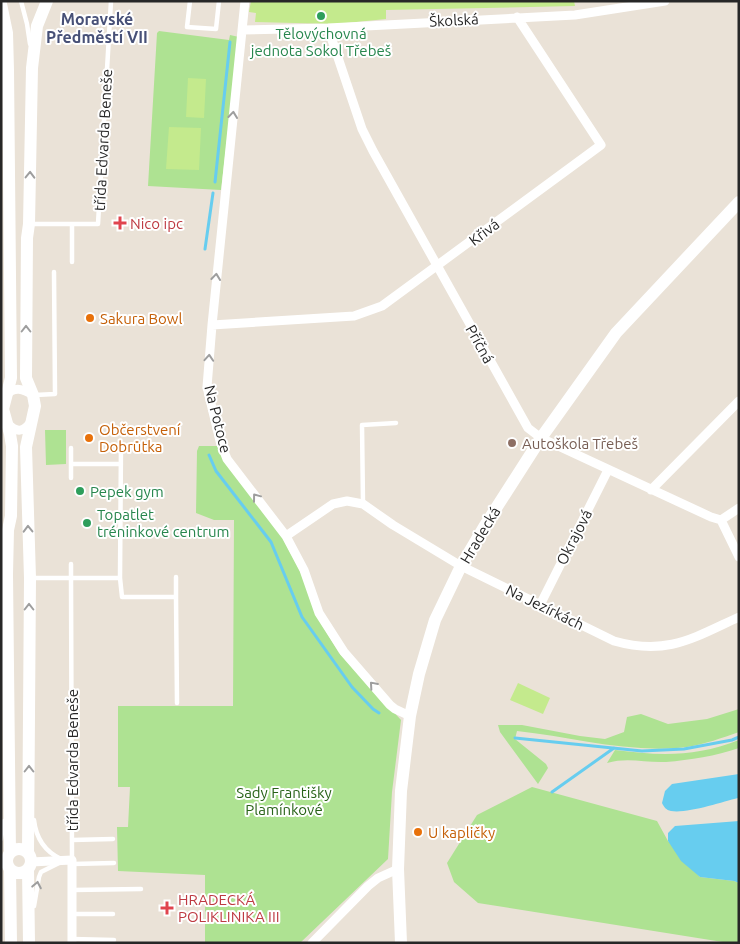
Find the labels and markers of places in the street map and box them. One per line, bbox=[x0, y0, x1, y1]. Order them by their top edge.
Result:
marker: Tělovýchovná jednota Sokol Třebeš bbox=[315, 10, 327, 22]
place label: Tělovýchovná jednota Sokol Třebeš bbox=[250, 25, 391, 59]
place label: Nico ipc bbox=[130, 215, 183, 232]
marker: Nico ipc bbox=[114, 217, 126, 229]
place label: Sakura Bowl bbox=[100, 310, 182, 327]
marker: Sakura Bowl bbox=[84, 312, 96, 324]
place label: Občerstvení Dobrůtka bbox=[99, 421, 181, 455]
marker: Občerstvení Dobrůtka bbox=[83, 432, 95, 444]
place label: Autoškola Třebeš bbox=[522, 435, 638, 452]
marker: Autoškola Třebeš bbox=[506, 437, 518, 449]
place label: Pepek gym bbox=[90, 483, 164, 500]
marker: Pepek gym bbox=[74, 485, 86, 497]
place label: Topatlet tréninkové centrum bbox=[97, 506, 230, 540]
marker: Topatlet tréninkové centrum bbox=[81, 517, 93, 529]
place label: U kapličky bbox=[428, 824, 495, 841]
marker: U kapličky bbox=[412, 826, 424, 838]
place label: HRADECKÁ POLIKLINIKA III bbox=[178, 891, 280, 925]
marker: HRADECKÁ POLIKLINIKA III bbox=[160, 901, 174, 915]

